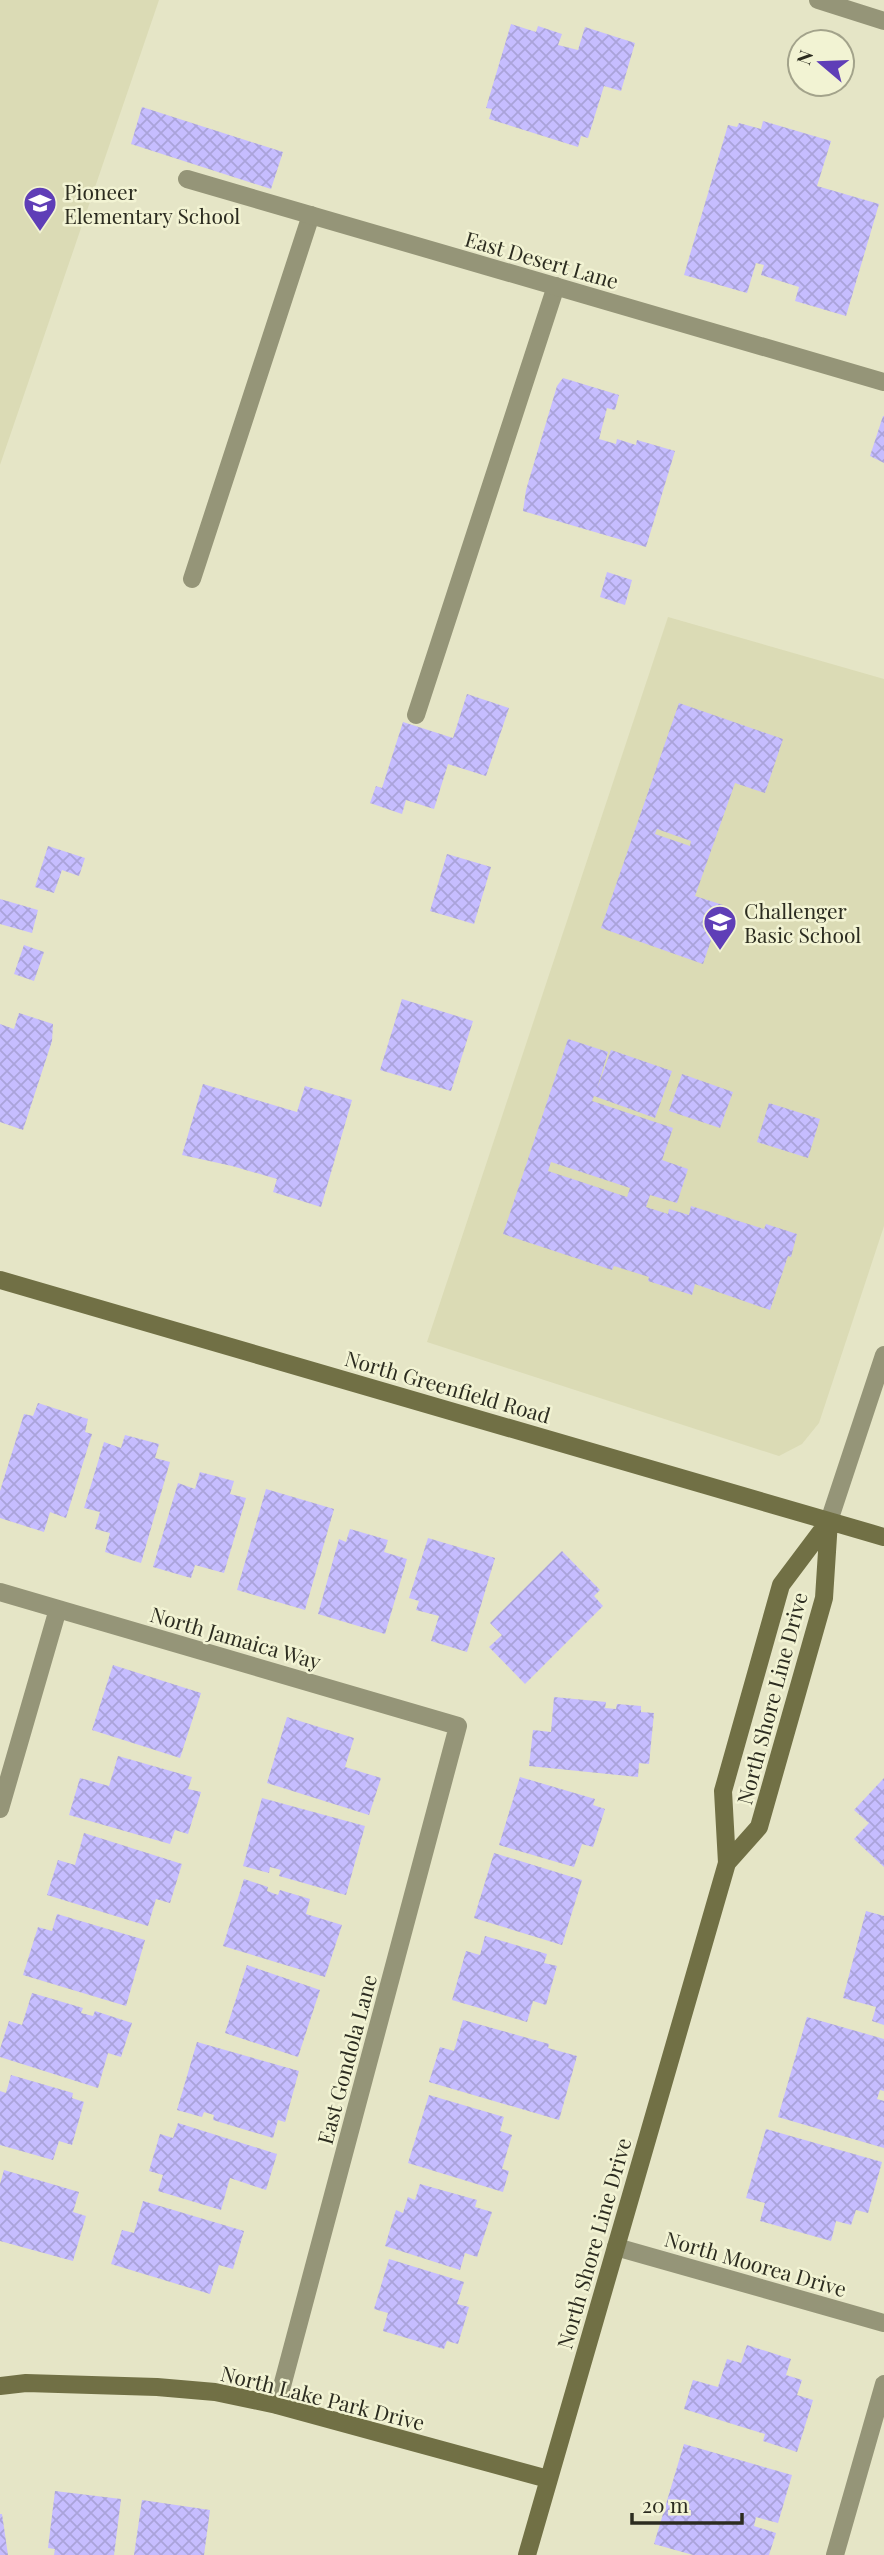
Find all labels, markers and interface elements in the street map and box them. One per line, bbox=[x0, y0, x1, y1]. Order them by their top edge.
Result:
north arrow bbox=[786, 28, 856, 98]
text: N bbox=[789, 46, 819, 68]
place label: Pioneer Elementary School bbox=[64, 177, 240, 229]
school or university icon: Pioneer Elementary School bbox=[21, 184, 59, 233]
street label: East Desert Lane bbox=[462, 224, 622, 294]
place label: Challenger Basic School bbox=[744, 896, 861, 948]
school or university icon: Challenger Basic School bbox=[701, 903, 739, 952]
street label: North Greenfield Road bbox=[342, 1343, 554, 1429]
street label: North Shore Line Drive bbox=[729, 1589, 813, 1807]
street label: North Jamaica Way bbox=[147, 1599, 325, 1675]
street label: East Gondola Lane bbox=[310, 1971, 382, 2147]
street label: North Shore Line Drive bbox=[549, 2134, 637, 2352]
street label: North Moorea Drive bbox=[662, 2224, 850, 2302]
street label: North Lake Park Drive bbox=[218, 2358, 428, 2436]
scale bar bbox=[632, 2482, 742, 2526]
text: 20 m bbox=[642, 2490, 689, 2518]

